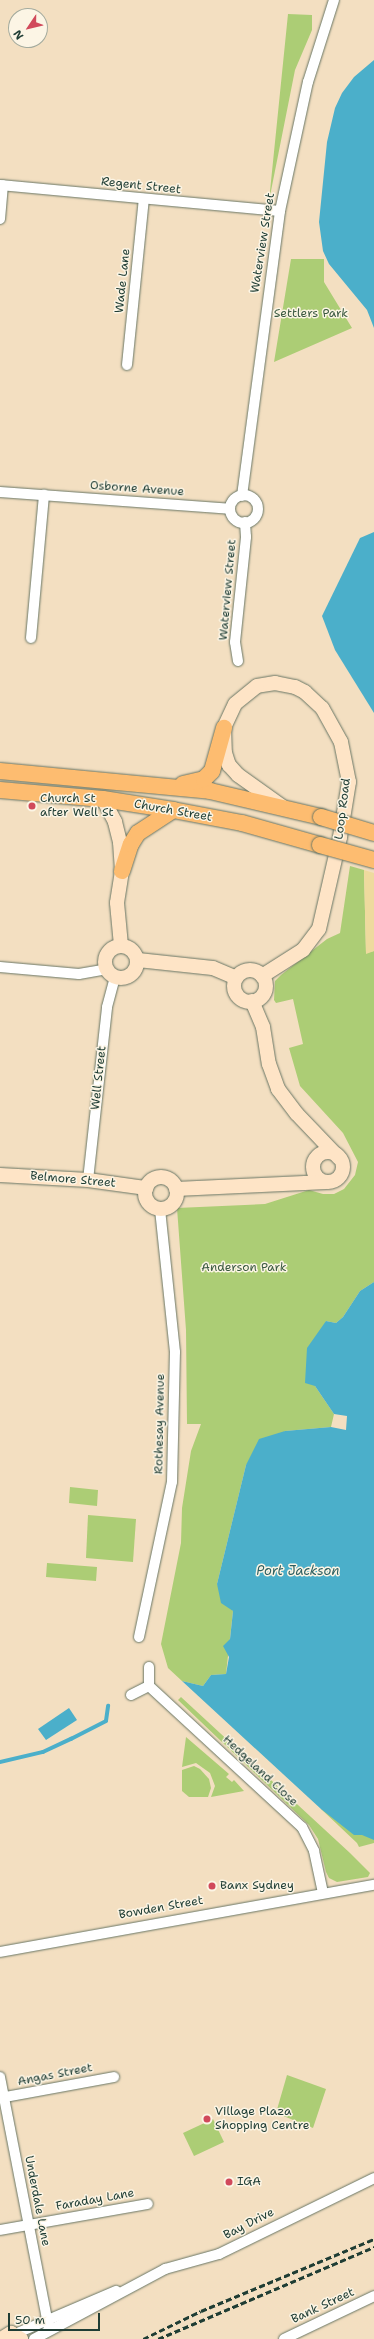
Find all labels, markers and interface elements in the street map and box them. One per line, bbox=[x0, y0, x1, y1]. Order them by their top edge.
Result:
north arrow bbox=[8, 8, 48, 48]
text: N bbox=[10, 27, 27, 42]
street label: Regent Street bbox=[100, 175, 182, 197]
street label: Waterview Street bbox=[248, 192, 278, 294]
street label: Wade Lane bbox=[112, 248, 134, 314]
park label: Settlers Park bbox=[274, 307, 348, 321]
street label: Osborne Avenue bbox=[90, 479, 184, 499]
street label: Waterview Street bbox=[216, 539, 240, 641]
street label: Loop Road bbox=[332, 777, 354, 841]
place label: Church St after Well St bbox=[40, 792, 114, 820]
street label: Church Street bbox=[133, 797, 213, 825]
marker: Church St after Well St bbox=[27, 801, 37, 811]
street label: Well Street bbox=[88, 1045, 110, 1111]
street label: Belmore Street bbox=[30, 1169, 116, 1191]
park label: Anderson Park bbox=[201, 1261, 287, 1275]
street label: Rothesay Avenue bbox=[152, 1374, 168, 1474]
water label: Port Jackson bbox=[257, 1563, 339, 1579]
street label: Hedgeland Close bbox=[220, 1733, 300, 1809]
place label: Banx Sydney bbox=[220, 1879, 294, 1893]
marker: Banx Sydney bbox=[207, 1881, 217, 1891]
street label: Bowden Street bbox=[118, 1893, 204, 1923]
street label: Angas Street bbox=[16, 2061, 94, 2089]
place label: Village Plaza Shopping Centre bbox=[215, 2105, 309, 2133]
marker: Village Plaza Shopping Centre bbox=[202, 2114, 212, 2124]
street label: Underdale Lane bbox=[21, 2155, 53, 2247]
place label: IGA bbox=[237, 2175, 261, 2189]
marker: IGA bbox=[224, 2177, 234, 2187]
street label: Faraday Lane bbox=[55, 2186, 135, 2214]
street label: Bay Drive bbox=[221, 2205, 277, 2243]
street label: Bank Street bbox=[289, 2285, 357, 2327]
scale bar bbox=[10, 2305, 102, 2331]
text: 50 m bbox=[15, 2312, 45, 2328]

